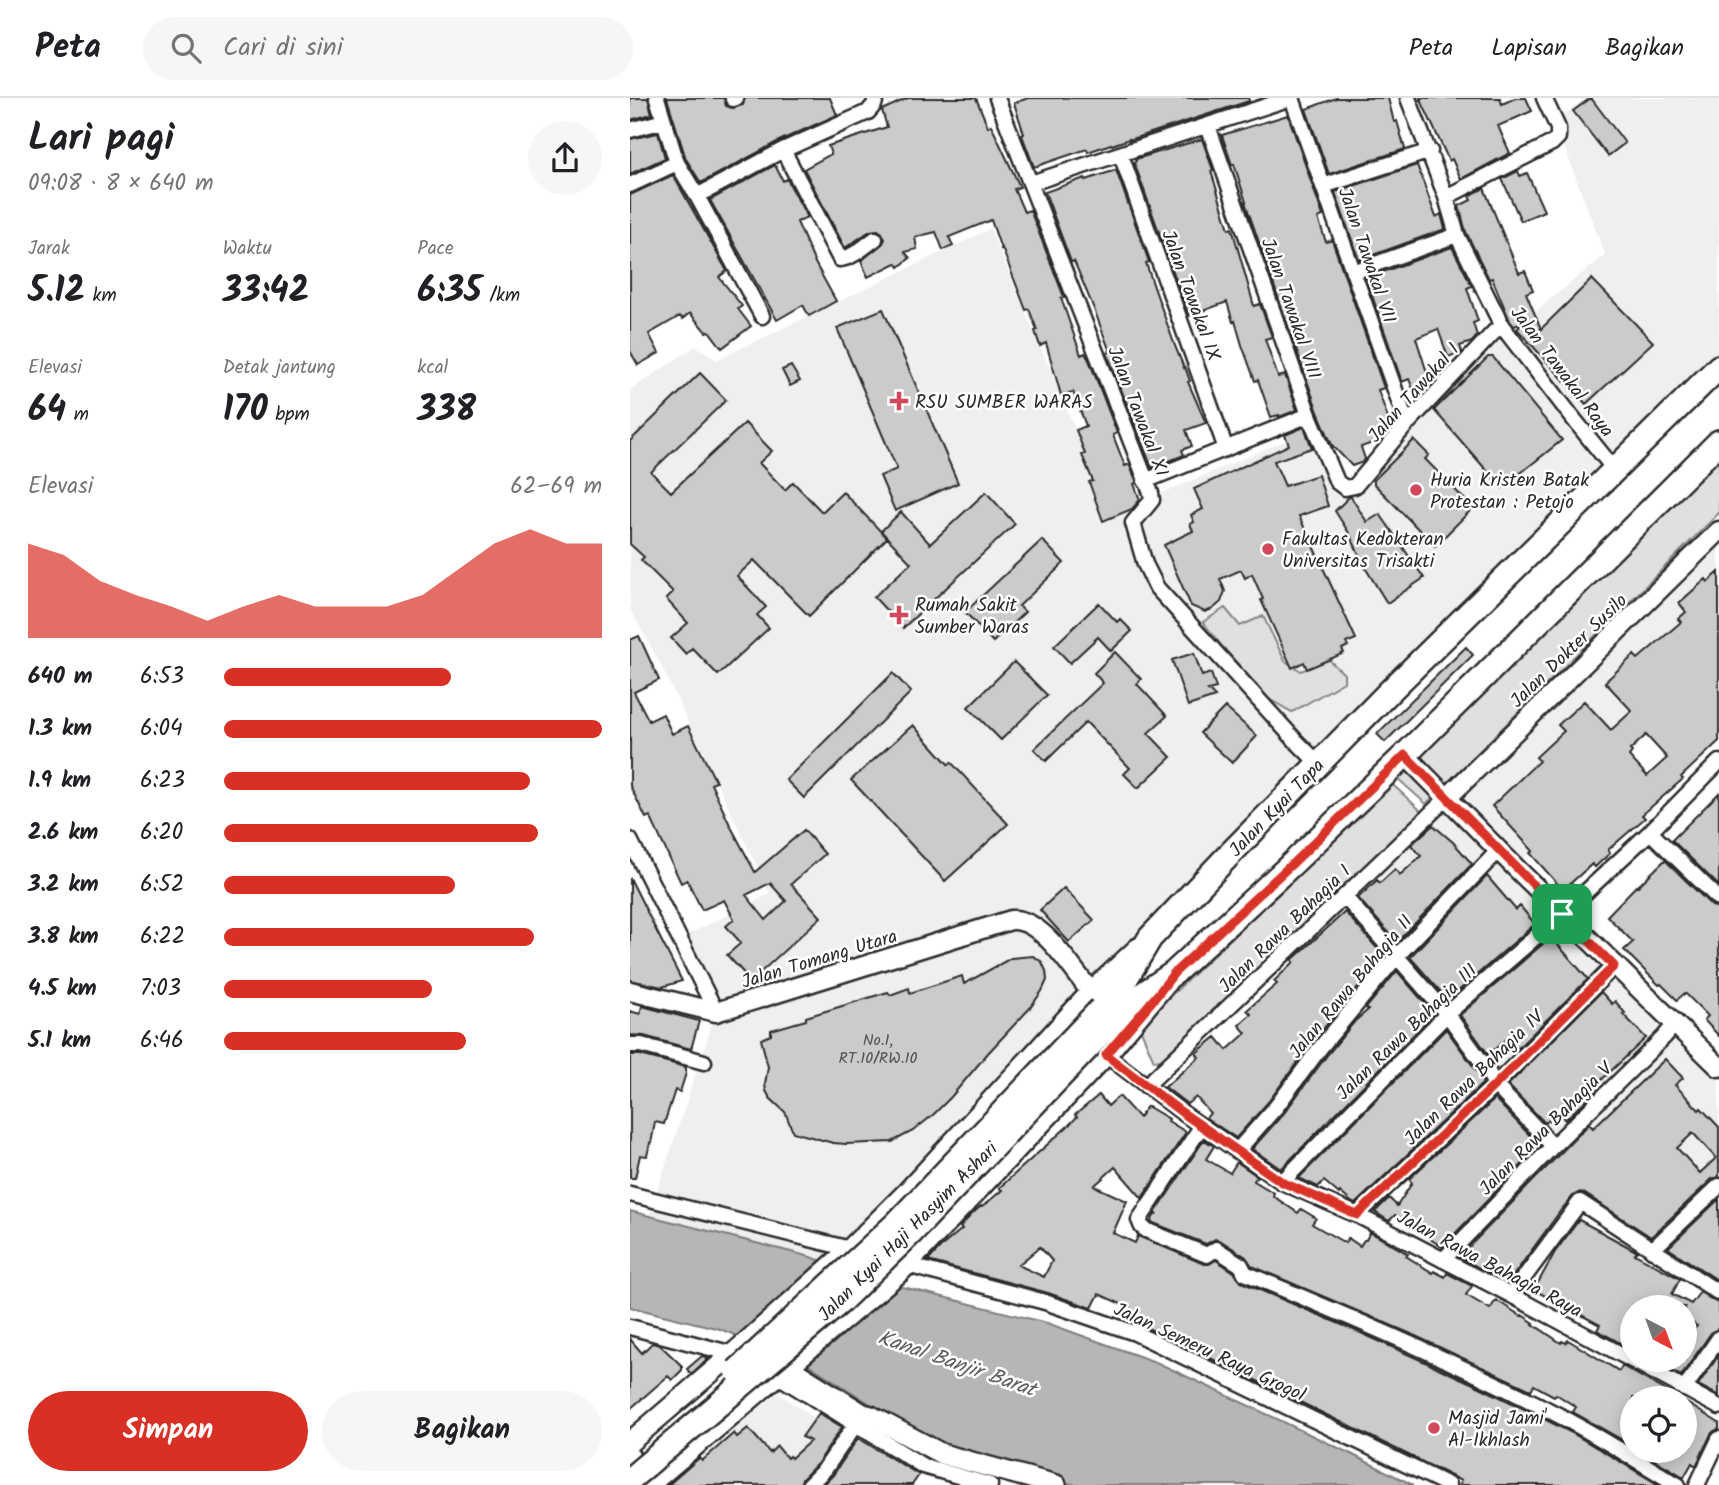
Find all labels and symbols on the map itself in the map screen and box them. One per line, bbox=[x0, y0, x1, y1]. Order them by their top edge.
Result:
street label: Jalan Tawakal VII bbox=[1329, 184, 1403, 328]
street label: Jalan Tawakal IX bbox=[1152, 226, 1228, 366]
street label: Jalan Tawakal VIII bbox=[1252, 234, 1328, 383]
street label: Jalan Tawakal Raya bbox=[1502, 300, 1621, 444]
street label: Jalan Tawakal I bbox=[1361, 336, 1468, 450]
street label: Jalan Tawakal XI bbox=[1098, 342, 1176, 481]
place label: RSU SUMBER WARAS bbox=[915, 388, 1093, 418]
marker: RSU SUMBER WARAS bbox=[889, 391, 909, 411]
place label: Huria Kristen Batak Protestan : Petojo bbox=[1430, 466, 1589, 518]
marker: Huria Kristen Batak Protestan : Petojo bbox=[1408, 482, 1424, 498]
place label: Fakultas Kedokteran Universitas Trisakti bbox=[1282, 525, 1444, 577]
marker: Fakultas Kedokteran Universitas Trisakti bbox=[1260, 541, 1276, 557]
street label: Jalan Dokter Susilo bbox=[1504, 587, 1635, 716]
place label: Rumah Sakit Sumber Waras bbox=[915, 591, 1029, 643]
marker: Rumah Sakit Sumber Waras bbox=[889, 605, 909, 625]
street label: Jalan Kyai Tapa bbox=[1222, 752, 1332, 865]
street label: Jalan Rawa Bahagia I bbox=[1212, 858, 1359, 1001]
pin bbox=[1532, 884, 1592, 944]
street label: Jalan Rawa Bahagia II bbox=[1282, 908, 1421, 1066]
street label: Jalan Tomang Utara bbox=[738, 922, 901, 998]
street label: Jalan Rawa Bahagia III bbox=[1330, 957, 1485, 1108]
street label: Jalan Rawa Bahagia IV bbox=[1398, 1002, 1553, 1153]
house number: No.1, RT.10/RW.10 bbox=[838, 1028, 918, 1071]
street label: Jalan Rawa Bahagia V bbox=[1473, 1054, 1622, 1203]
street label: Jalan Kyai Haji Hasyim Ashari bbox=[811, 1134, 1006, 1329]
street label: Jalan Rawa Bahagia Raya bbox=[1391, 1203, 1587, 1326]
street label: Jalan Semeru Raya Grogol bbox=[1108, 1295, 1310, 1411]
north arrow bbox=[1620, 1295, 1698, 1372]
water label: Kanal Banjir Barat bbox=[873, 1322, 1043, 1408]
place label: Masjid Jami' Al-Ikhlash bbox=[1448, 1404, 1547, 1456]
marker: Masjid Jami' Al-Ikhlash bbox=[1426, 1420, 1442, 1436]

